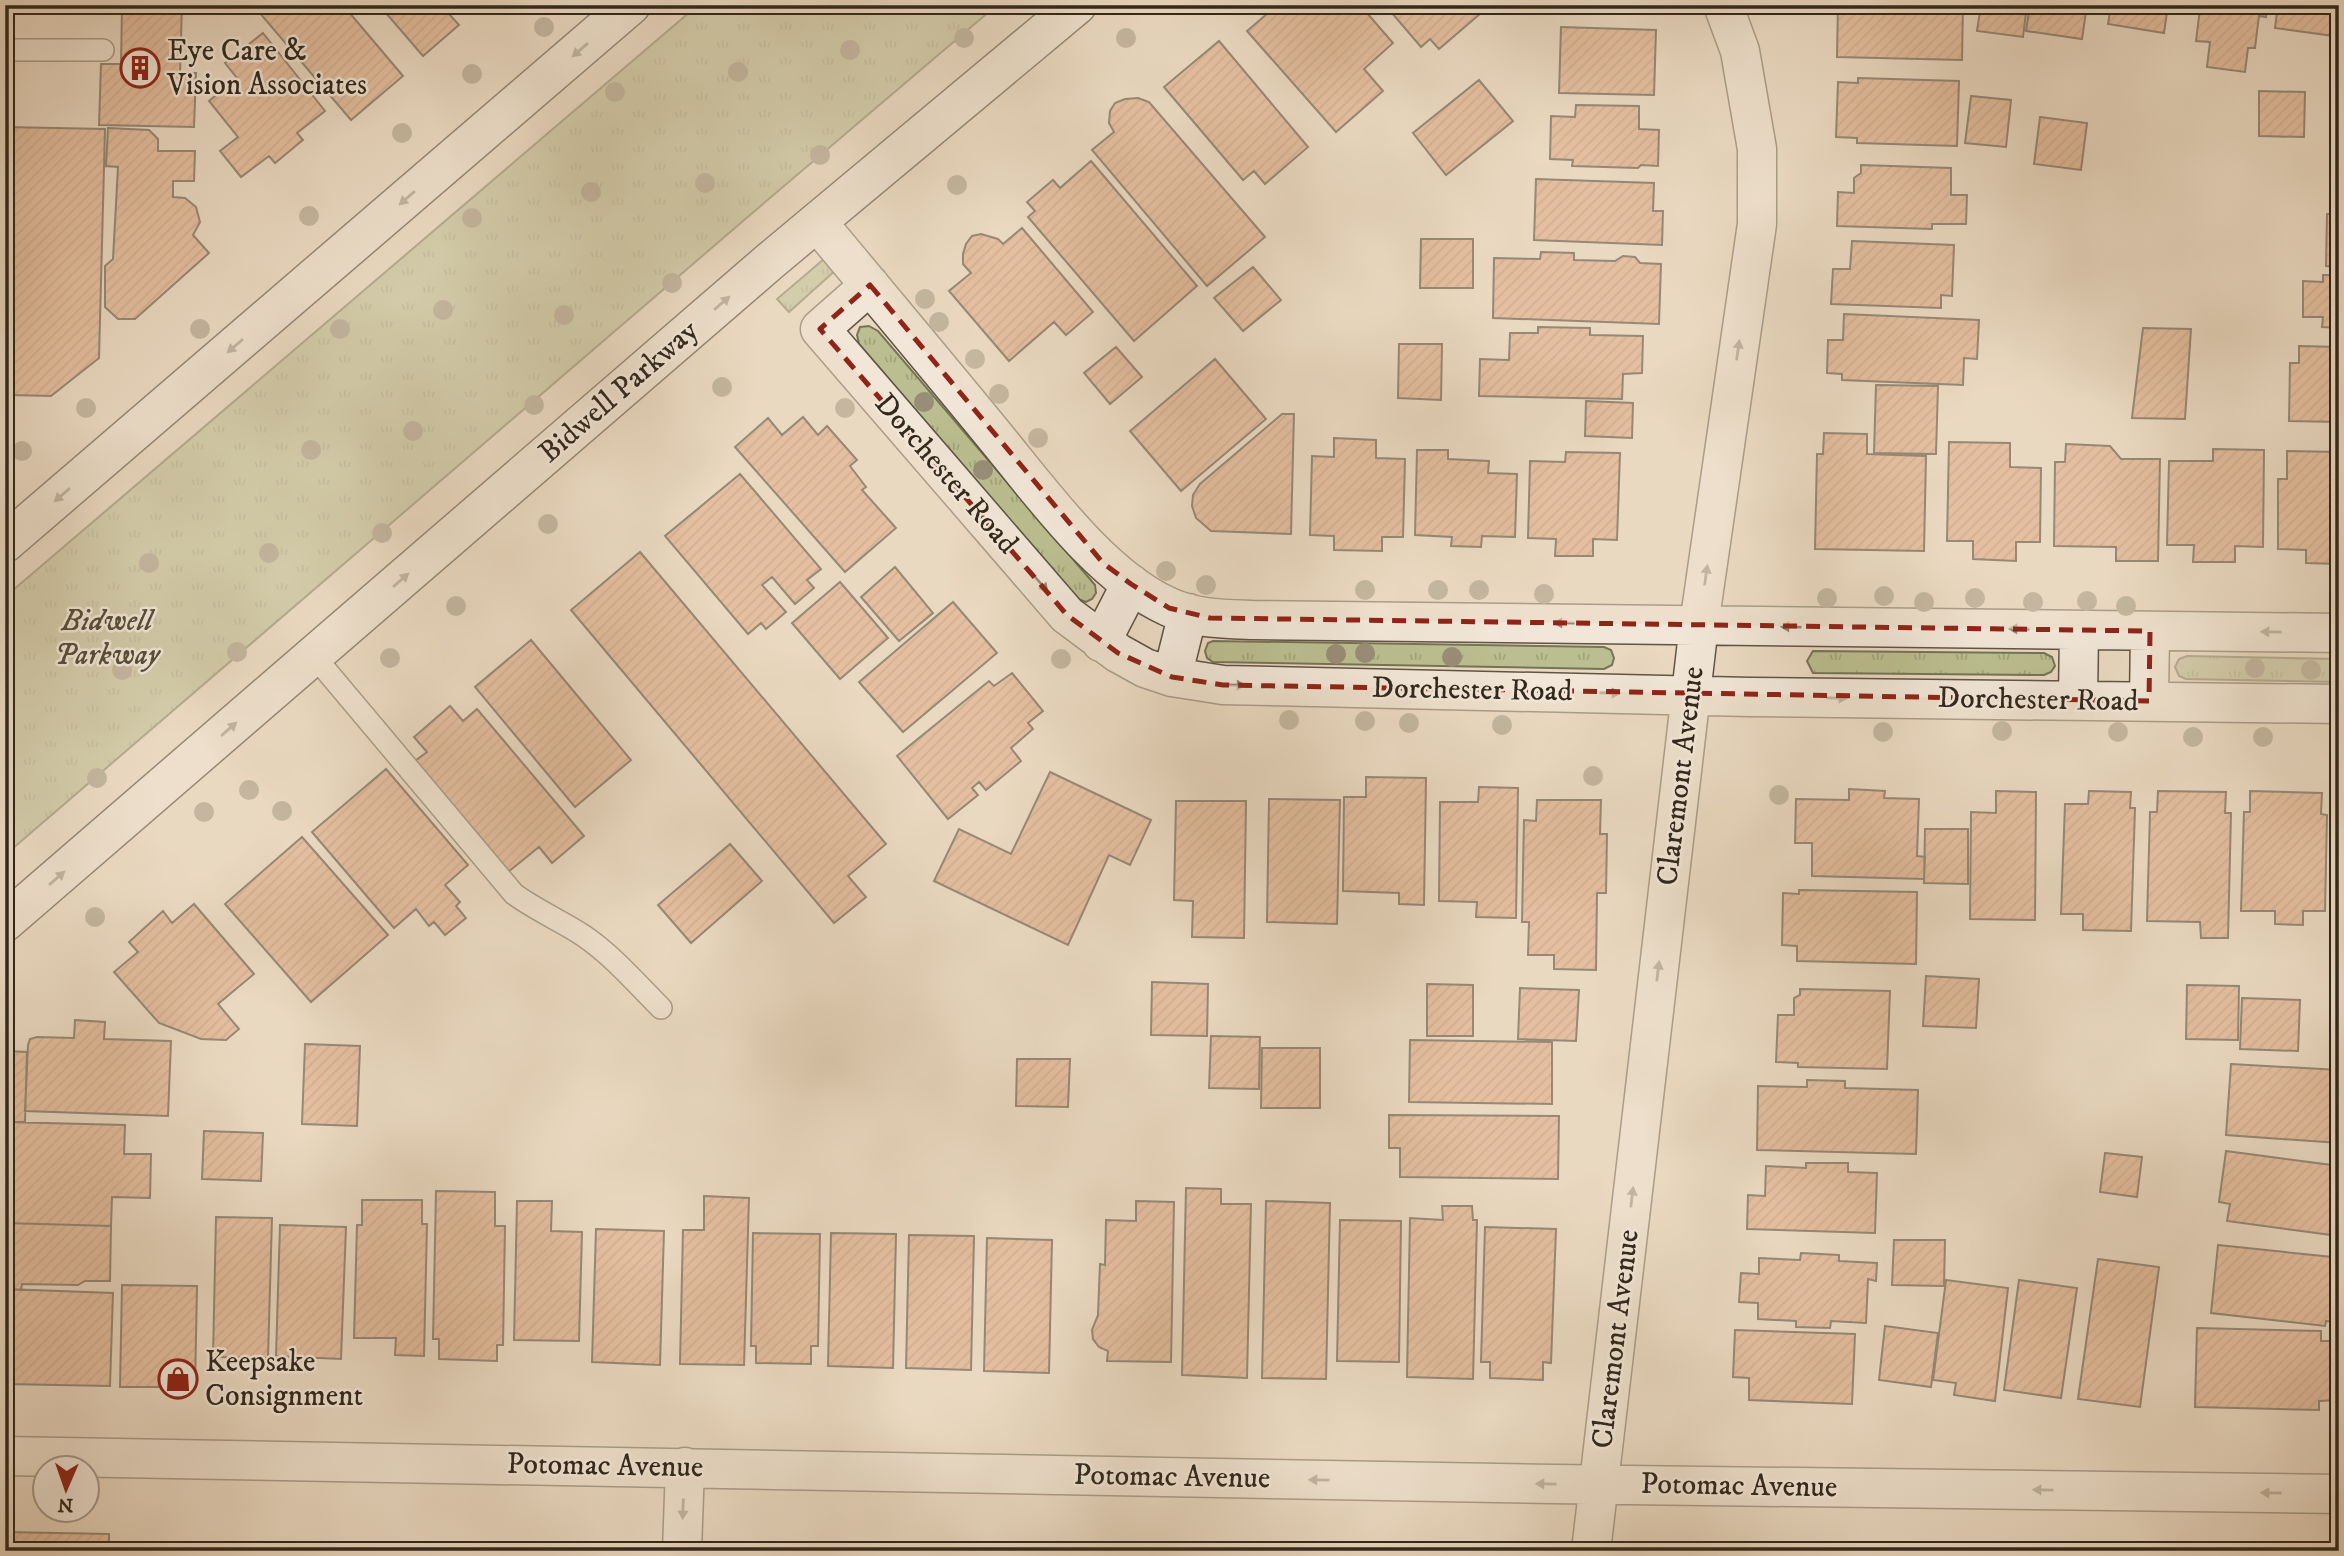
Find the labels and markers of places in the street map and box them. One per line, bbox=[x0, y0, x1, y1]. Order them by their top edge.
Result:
place label: Eye Care & Vision Associates bbox=[166, 33, 367, 104]
building icon: Eye Care & Vision Associates bbox=[119, 47, 161, 89]
place label: Keepsake Consignment bbox=[205, 1344, 363, 1415]
shop icon: Keepsake Consignment bbox=[157, 1358, 199, 1400]

